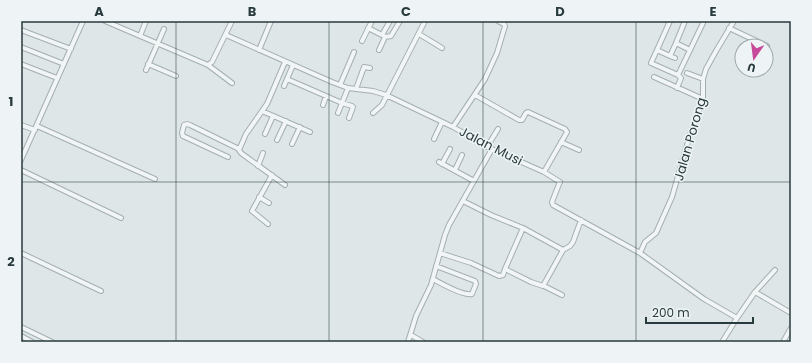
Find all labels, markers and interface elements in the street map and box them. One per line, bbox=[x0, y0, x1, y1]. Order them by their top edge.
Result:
text: A bbox=[94, 2, 104, 21]
text: B bbox=[248, 2, 257, 21]
text: C bbox=[401, 2, 411, 21]
text: D bbox=[555, 2, 565, 21]
text: E bbox=[709, 2, 717, 21]
north arrow bbox=[734, 38, 774, 78]
text: U bbox=[746, 59, 757, 76]
text: 1 bbox=[9, 92, 13, 111]
street label: Jalan Porong bbox=[669, 95, 711, 183]
street label: Jalan Musi bbox=[456, 122, 526, 170]
text: 2 bbox=[7, 252, 15, 271]
scale bar bbox=[646, 299, 753, 325]
text: 200 m bbox=[652, 304, 690, 321]

